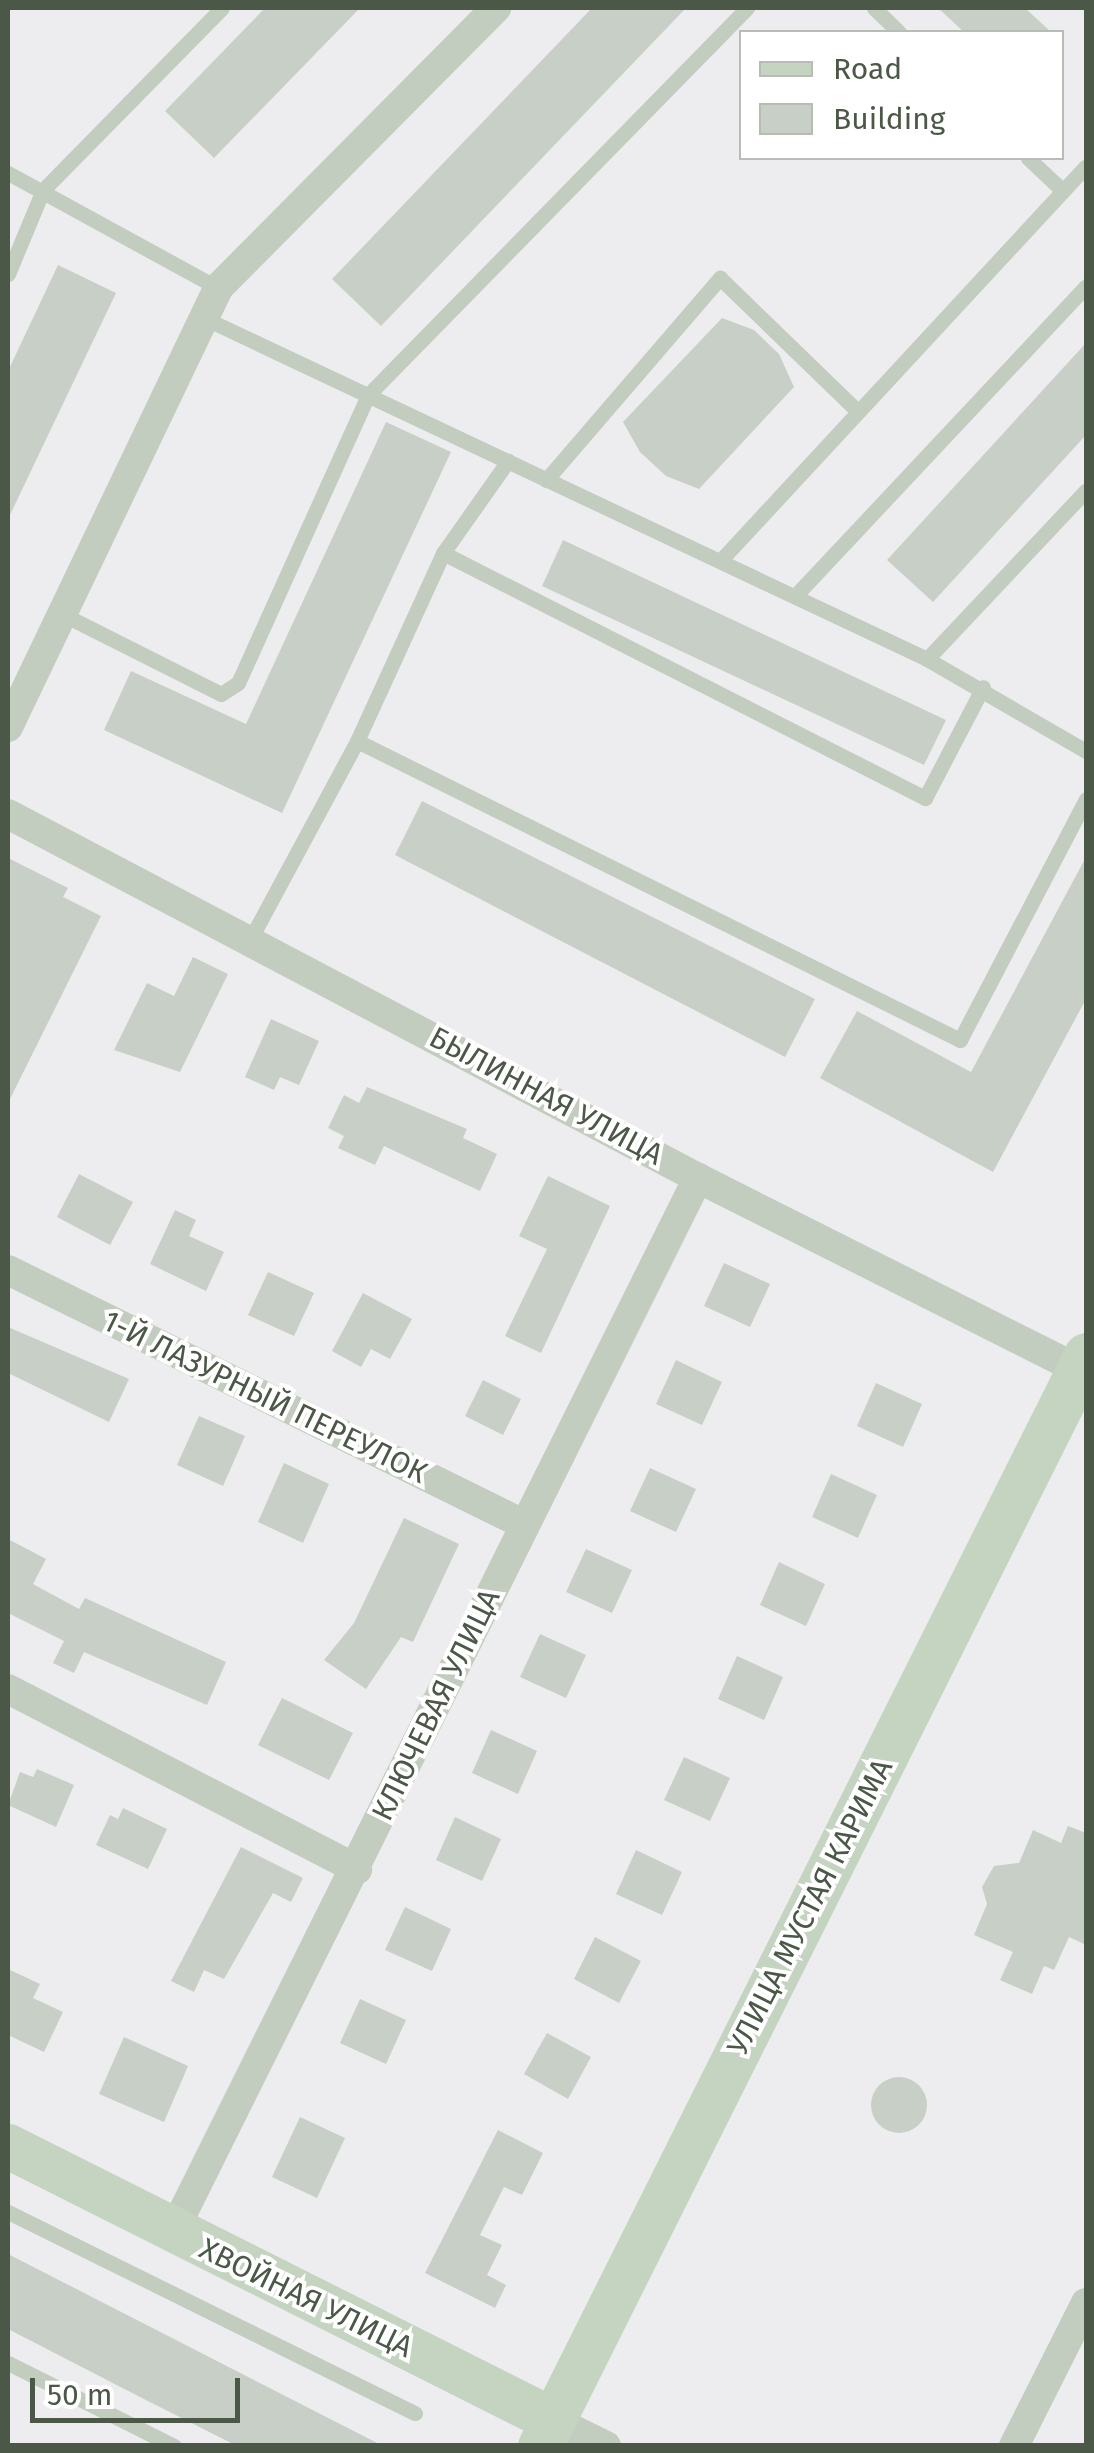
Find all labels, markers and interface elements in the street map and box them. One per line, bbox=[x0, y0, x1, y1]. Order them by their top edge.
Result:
legend bbox=[739, 30, 1064, 160]
text: Road bbox=[833, 51, 902, 87]
text: Building bbox=[833, 101, 945, 137]
street label: БЫЛИННАЯ УЛИЦА bbox=[423, 1019, 669, 1173]
street label: 1-Й ЛАЗУРНЫЙ ПЕРЕУЛОК bbox=[97, 1303, 433, 1491]
street label: КЛЮЧЕВАЯ УЛИЦА bbox=[364, 1583, 508, 1827]
street label: УЛИЦА МУСТАЯ КАРИМА bbox=[720, 1753, 900, 2061]
street label: ХВОЙНАЯ УЛИЦА bbox=[194, 2231, 418, 2365]
scale bar bbox=[35, 2358, 245, 2420]
text: 50 m bbox=[47, 2377, 112, 2413]

